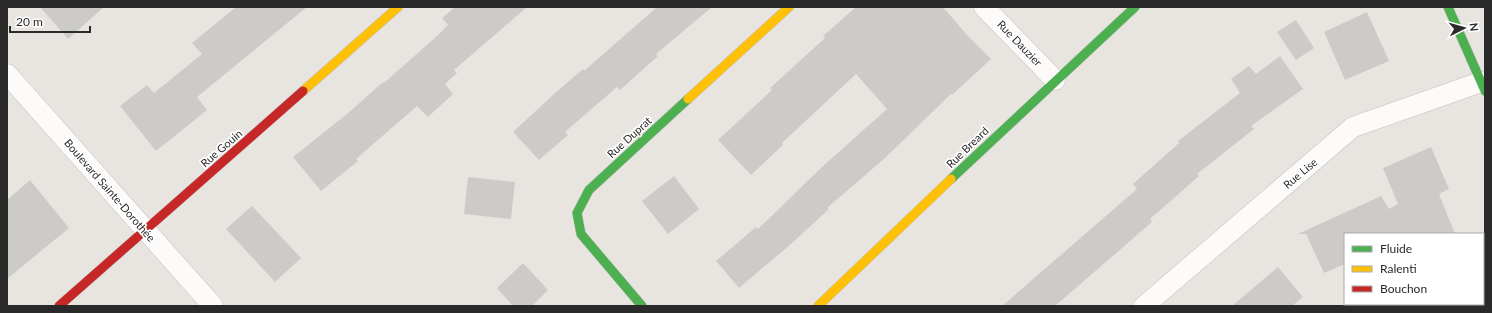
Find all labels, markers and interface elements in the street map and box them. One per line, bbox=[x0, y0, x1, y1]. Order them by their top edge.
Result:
scale bar bbox=[10, 8, 90, 34]
north arrow bbox=[1444, 8, 1484, 48]
text: 20 m bbox=[16, 14, 43, 29]
street label: Rue Dauzier bbox=[995, 17, 1045, 69]
text: N bbox=[1468, 22, 1481, 32]
street label: Rue Duprat bbox=[604, 114, 654, 160]
street label: Rue Breard bbox=[943, 124, 991, 170]
street label: Rue Gouin bbox=[198, 127, 244, 169]
street label: Boulevard Sainte-Dorothée bbox=[62, 136, 158, 244]
street label: Rue Lise bbox=[1280, 155, 1320, 191]
legend bbox=[1344, 233, 1484, 305]
text: Fluide bbox=[1380, 241, 1412, 256]
text: Ralenti bbox=[1380, 261, 1417, 276]
text: Bouchon bbox=[1380, 281, 1427, 296]

